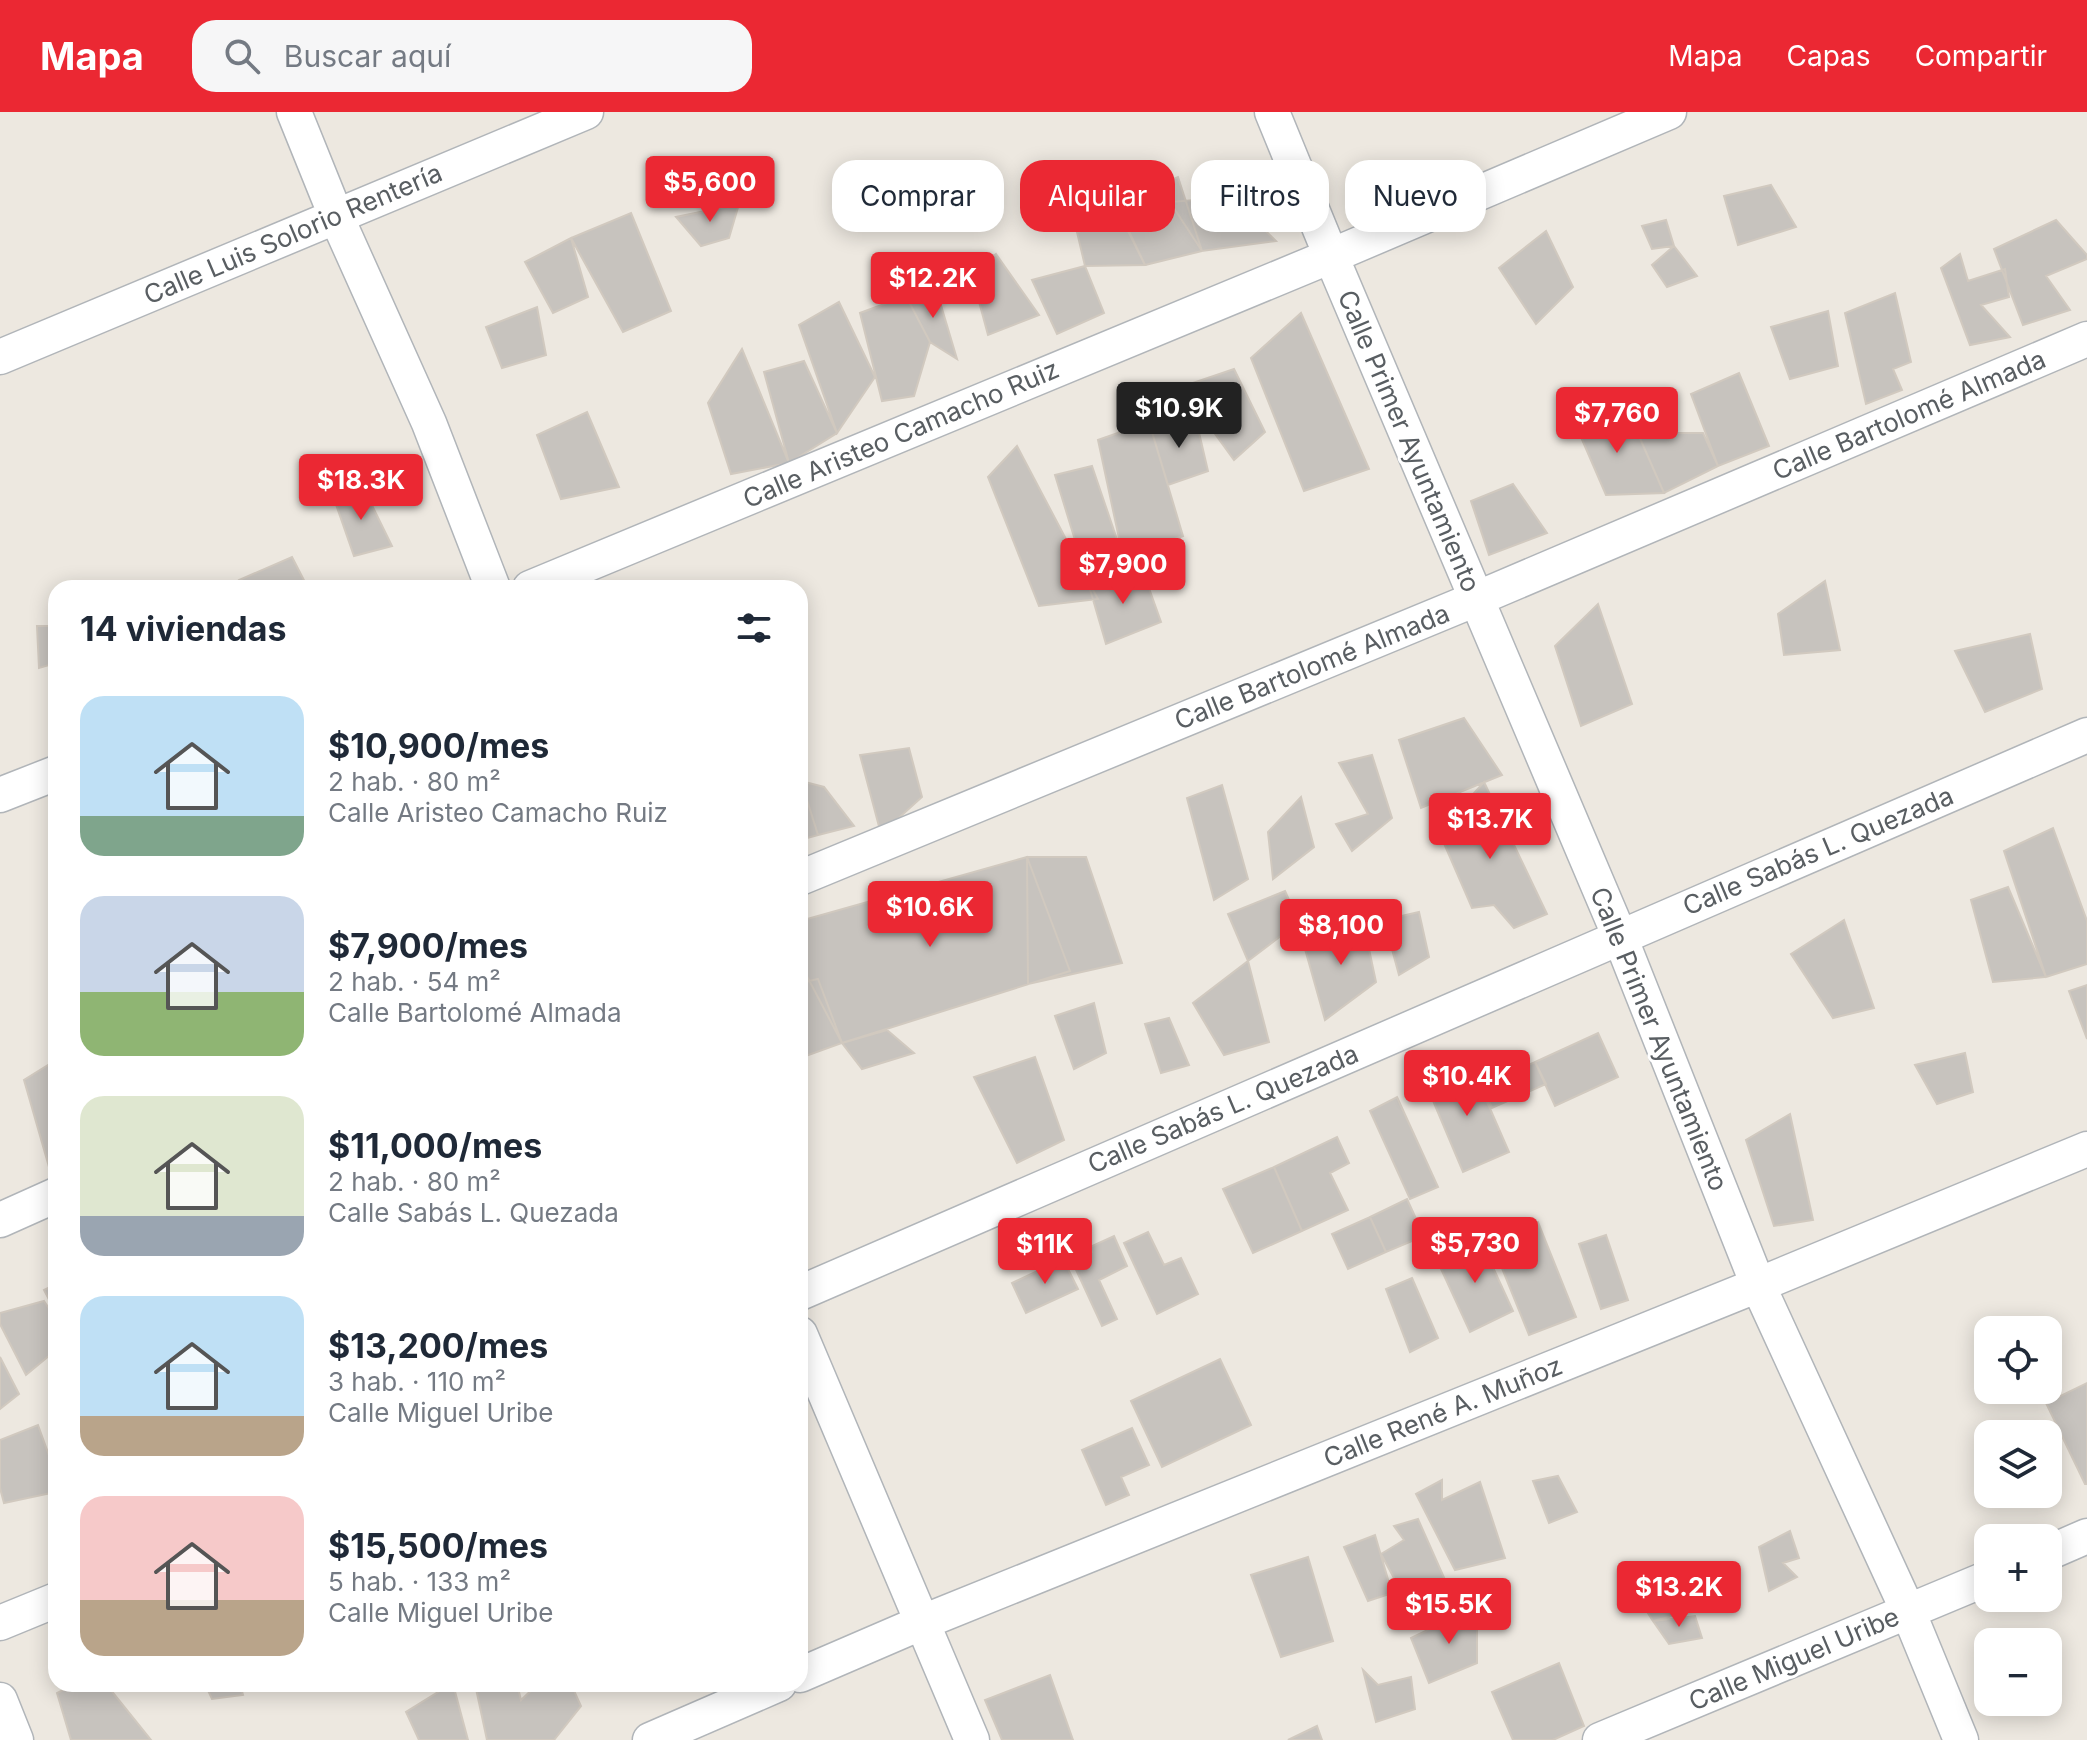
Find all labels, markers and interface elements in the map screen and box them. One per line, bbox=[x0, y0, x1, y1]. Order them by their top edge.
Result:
search box bbox=[192, 20, 752, 92]
text: Mapa bbox=[40, 33, 144, 79]
icon: search bbox=[220, 34, 264, 78]
text: Buscar aquí bbox=[284, 38, 451, 74]
text: Mapa bbox=[1668, 39, 1743, 73]
text: Capas bbox=[1787, 39, 1871, 73]
text: Compartir bbox=[1915, 39, 2047, 73]
pin: $5,600 bbox=[645, 156, 775, 224]
street label: Calle Luis Solorio Rentería bbox=[139, 157, 447, 311]
chip: Comprar bbox=[832, 160, 1004, 232]
chip: Alquilar bbox=[1020, 160, 1175, 232]
chip: Filtros bbox=[1191, 160, 1329, 232]
chip: Nuevo bbox=[1345, 160, 1486, 232]
text: $5,600 bbox=[664, 166, 756, 197]
pin: $12.2K bbox=[868, 252, 998, 320]
text: $12.2K bbox=[889, 262, 977, 293]
street label: Calle Primer Ayuntamiento bbox=[1332, 285, 1487, 596]
street label: Calle Bartolomé Almada bbox=[1768, 343, 2050, 486]
street label: Calle Aristeo Camacho Ruiz bbox=[738, 353, 1063, 514]
pin: $10.9K bbox=[1114, 382, 1244, 450]
pin: $7,760 bbox=[1552, 387, 1682, 455]
text: $10.9K bbox=[1135, 392, 1223, 423]
text: $7,760 bbox=[1574, 397, 1660, 428]
pin: $18.3K bbox=[296, 454, 426, 522]
text: $18.3K bbox=[317, 464, 405, 495]
pin: $7,900 bbox=[1058, 538, 1188, 606]
text: $7,900 bbox=[1078, 548, 1168, 579]
street label: Calle Bartolomé Almada bbox=[1170, 597, 1454, 736]
icon: filters bbox=[732, 606, 776, 650]
text: 14 viviendas bbox=[80, 608, 287, 649]
text: $10,900/mes bbox=[328, 725, 549, 766]
icon: home bbox=[144, 728, 240, 824]
text: 2 hab. · 80 m² bbox=[328, 766, 501, 797]
street label: Calle Sabás L. Quezada bbox=[1678, 779, 1958, 922]
pin: $13.7K bbox=[1425, 793, 1555, 861]
text: Calle Aristeo Camacho Ruiz bbox=[328, 797, 668, 828]
text: $13.7K bbox=[1447, 803, 1533, 834]
pin: $10.6K bbox=[865, 881, 995, 949]
street label: Calle Primer Ayuntamiento bbox=[1584, 882, 1735, 1195]
text: $10.6K bbox=[886, 891, 974, 922]
pin: $8,100 bbox=[1276, 899, 1406, 967]
text: $8,100 bbox=[1298, 909, 1384, 940]
text: $7,900/mes bbox=[328, 925, 528, 966]
icon: home bbox=[144, 928, 240, 1024]
text: 2 hab. · 54 m² bbox=[328, 966, 501, 997]
text: Calle Bartolomé Almada bbox=[328, 997, 622, 1028]
street label: Calle Sabás L. Quezada bbox=[1083, 1037, 1363, 1180]
pin: $10.4K bbox=[1402, 1050, 1532, 1118]
text: $10.4K bbox=[1422, 1060, 1512, 1091]
text: $11,000/mes bbox=[328, 1125, 542, 1166]
icon: home bbox=[144, 1128, 240, 1224]
text: 2 hab. · 80 m² bbox=[328, 1166, 501, 1197]
text: Calle Sabás L. Quezada bbox=[328, 1197, 619, 1228]
pin: $5,730 bbox=[1410, 1217, 1540, 1285]
pin: $11K bbox=[998, 1218, 1092, 1286]
text: $5,730 bbox=[1430, 1227, 1520, 1258]
text: $11K bbox=[1016, 1228, 1074, 1259]
map controls bbox=[1974, 1316, 2062, 1716]
button: locate bbox=[1974, 1316, 2062, 1404]
text: $13,200/mes bbox=[328, 1325, 548, 1366]
icon: home bbox=[144, 1328, 240, 1424]
street label: Calle René A. Muñoz bbox=[1319, 1349, 1567, 1474]
text: 3 hab. · 110 m² bbox=[328, 1366, 506, 1397]
text: Calle Miguel Uribe bbox=[328, 1397, 553, 1428]
button: layers bbox=[1974, 1420, 2062, 1508]
button: + bbox=[1974, 1524, 2062, 1612]
text: $15,500/mes bbox=[328, 1525, 548, 1566]
icon: home bbox=[144, 1528, 240, 1624]
pin: $13.2K bbox=[1614, 1561, 1744, 1629]
text: 5 hab. · 133 m² bbox=[328, 1566, 511, 1597]
text: $13.2K bbox=[1635, 1571, 1723, 1602]
pin: $15.5K bbox=[1384, 1578, 1514, 1646]
text: $15.5K bbox=[1405, 1588, 1493, 1619]
text: Calle Miguel Uribe bbox=[328, 1597, 553, 1628]
street label: Calle Miguel Uribe bbox=[1684, 1600, 1904, 1717]
button: − bbox=[1974, 1628, 2062, 1716]

